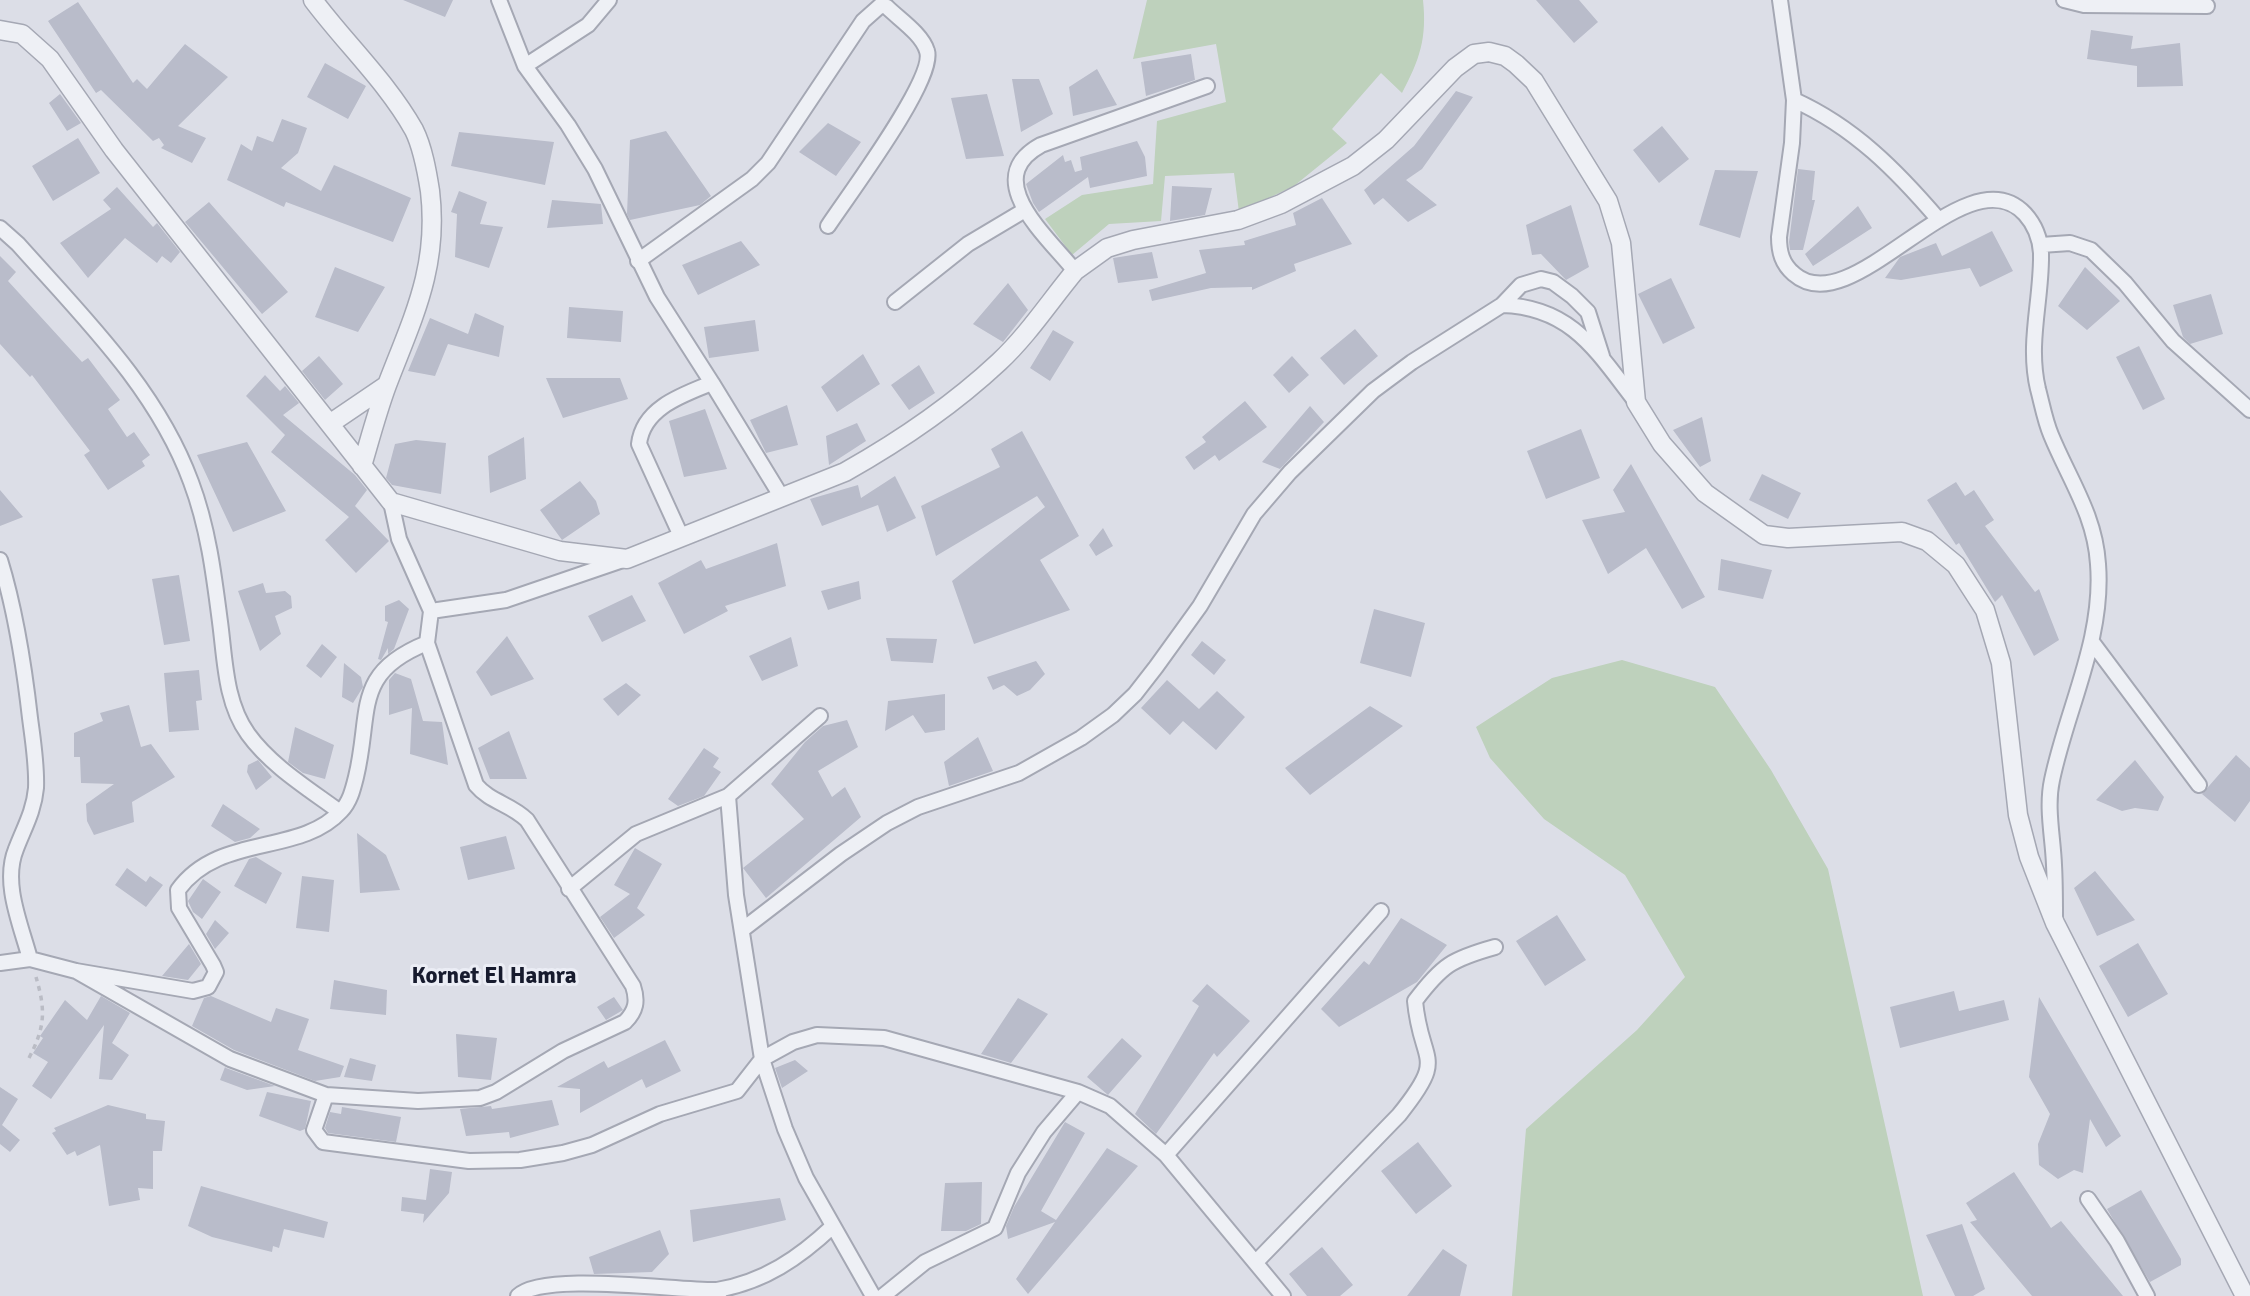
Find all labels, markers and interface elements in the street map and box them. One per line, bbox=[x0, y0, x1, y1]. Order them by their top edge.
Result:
district label: Kornet El Hamra bbox=[411, 963, 577, 991]

